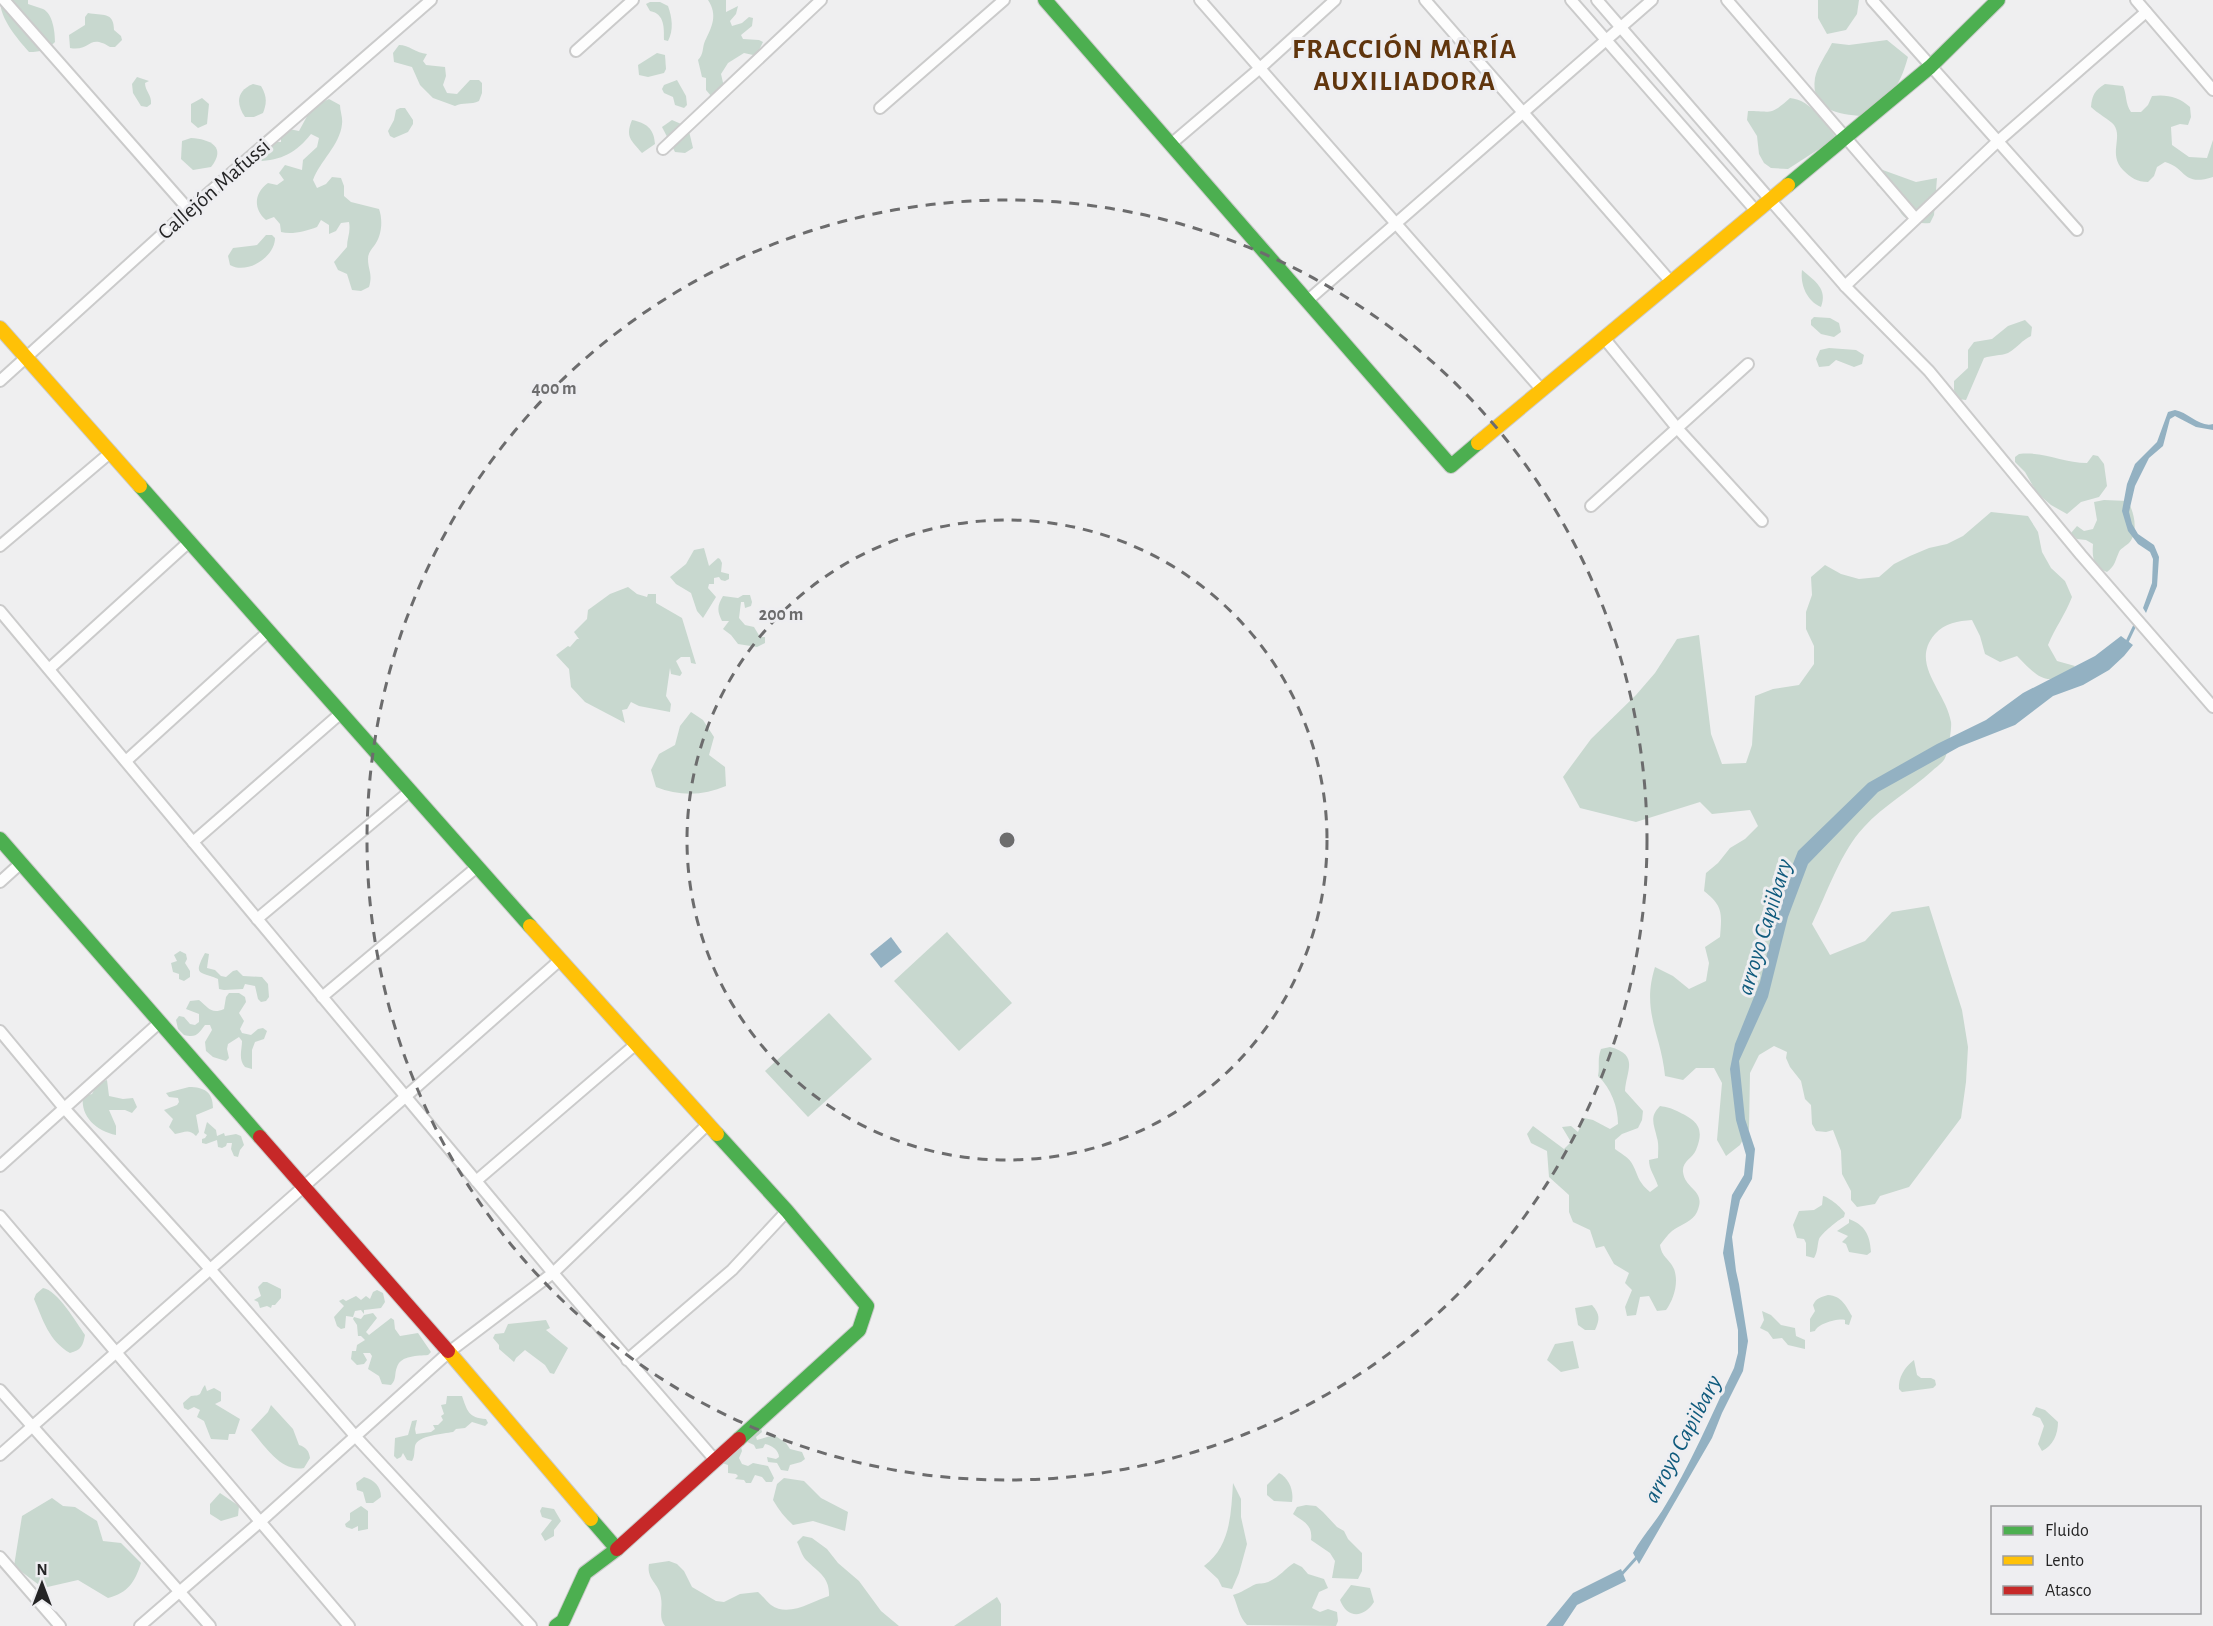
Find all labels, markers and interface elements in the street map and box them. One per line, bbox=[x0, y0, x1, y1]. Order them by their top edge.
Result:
district label: FRACCIÓN MARÍA AUXILIADORA bbox=[1292, 33, 1518, 96]
street label: Callejón Mafussi bbox=[154, 135, 274, 243]
text: 400 m bbox=[531, 380, 577, 398]
text: 200 m bbox=[759, 606, 803, 624]
centre of rings bbox=[997, 830, 1017, 850]
water label: arroyo Capiibary bbox=[1733, 856, 1797, 998]
water label: arroyo Capiibary bbox=[1639, 1371, 1727, 1507]
legend bbox=[1991, 1506, 2201, 1614]
text: Fluido bbox=[2045, 1522, 2089, 1540]
text: Lento bbox=[2045, 1552, 2084, 1570]
north arrow bbox=[12, 1554, 72, 1614]
text: N bbox=[36, 1562, 48, 1578]
text: Atasco bbox=[2045, 1582, 2092, 1600]

